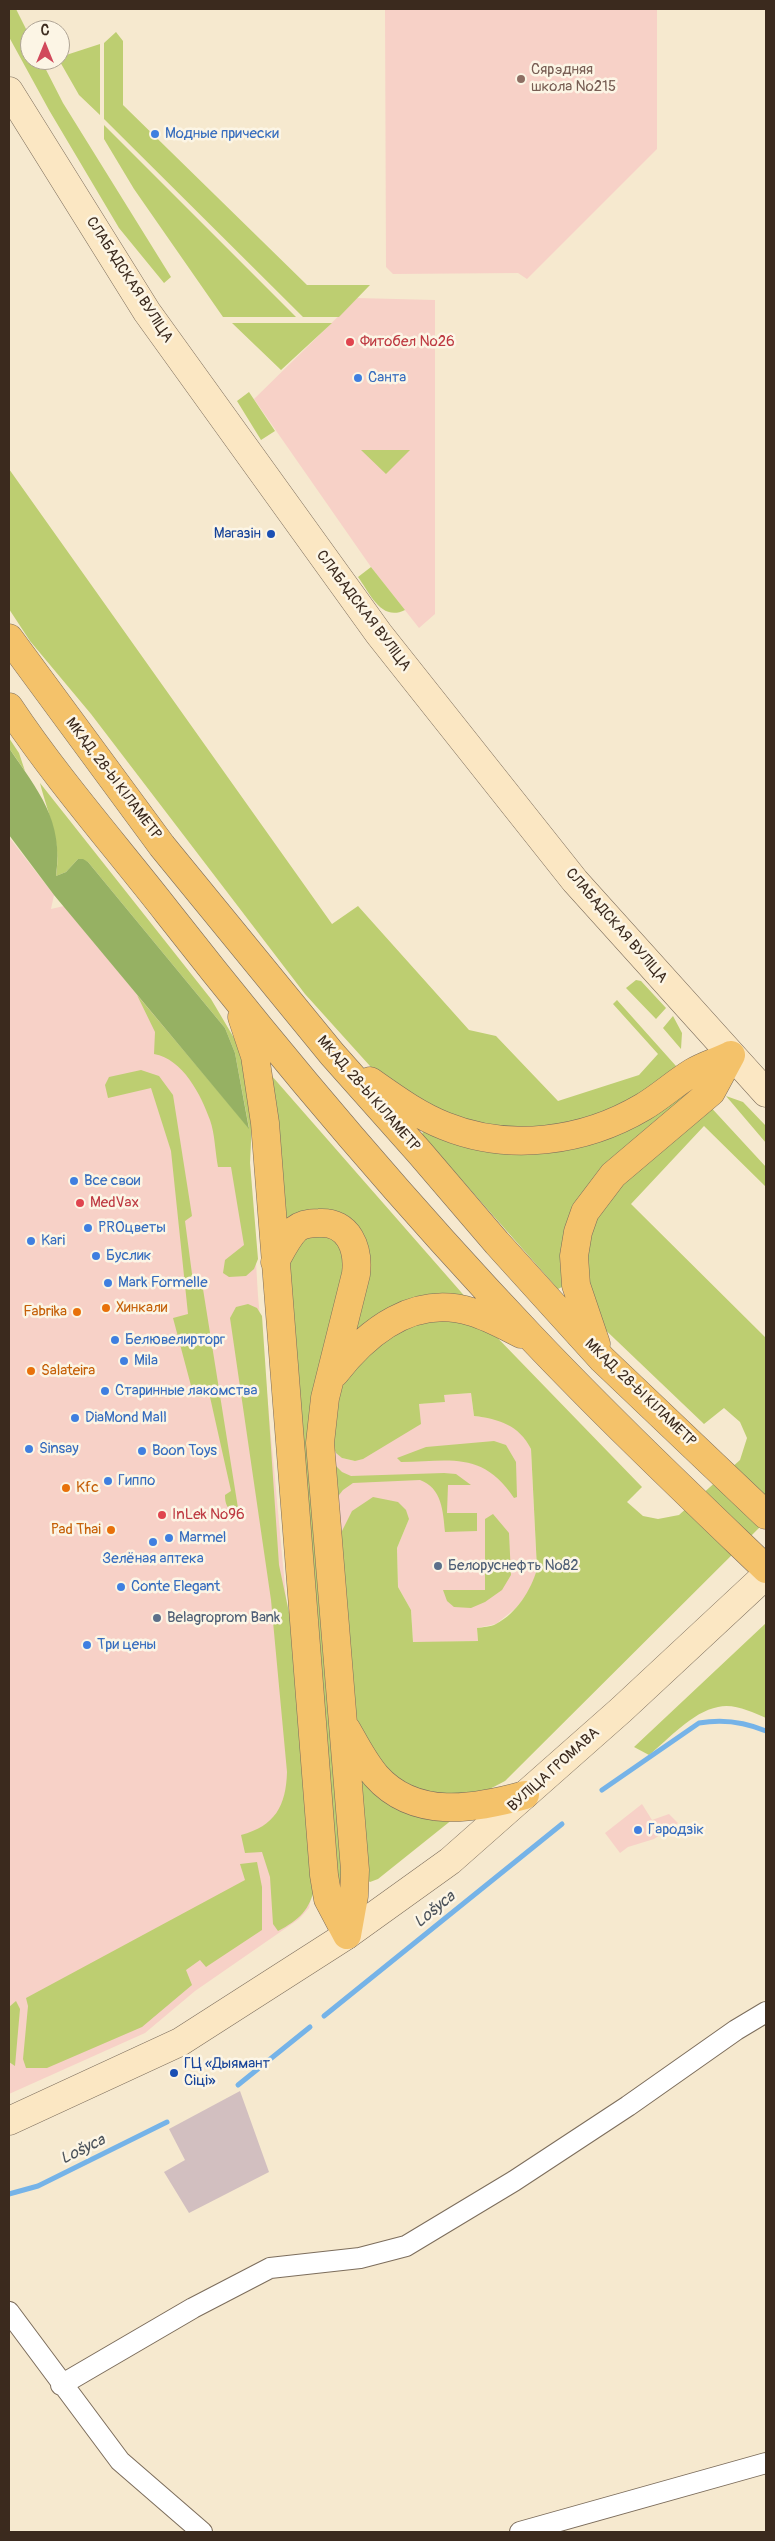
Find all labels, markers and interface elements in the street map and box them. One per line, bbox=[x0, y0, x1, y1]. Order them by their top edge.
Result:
north arrow bbox=[20, 20, 70, 70]
text: С bbox=[41, 22, 49, 39]
place label: Сярэдняя школа №215 bbox=[531, 61, 616, 96]
marker: Сярэдняя школа №215 bbox=[515, 73, 527, 85]
place label: Модные прически bbox=[165, 125, 279, 143]
marker: Модные прически bbox=[149, 128, 161, 140]
street label: СЛАБАДСКАЯ ВУЛІЦА bbox=[82, 214, 176, 346]
place label: Фитобел №26 bbox=[360, 333, 455, 351]
marker: Фитобел №26 bbox=[344, 336, 356, 348]
place label: Санта bbox=[368, 369, 406, 387]
marker: Санта bbox=[352, 372, 364, 384]
place label: Магазін bbox=[214, 525, 261, 543]
marker: Магазін bbox=[265, 528, 277, 540]
street label: СЛАБАДСКАЯ ВУЛІЦА bbox=[312, 547, 414, 675]
street label: МКАД, 28-Ы КІЛАМЕТР bbox=[61, 715, 165, 843]
street label: СЛАБАДСКАЯ ВУЛІЦА bbox=[561, 865, 671, 987]
street label: МКАД, 28-Ы КІЛАМЕТР bbox=[313, 1032, 423, 1156]
place label: Все свои bbox=[84, 1172, 140, 1190]
marker: Все свои bbox=[68, 1175, 80, 1187]
place label: MedVax bbox=[90, 1194, 139, 1212]
marker: MedVax bbox=[74, 1197, 86, 1209]
place label: PROцветы bbox=[98, 1219, 166, 1237]
marker: PROцветы bbox=[82, 1222, 94, 1234]
place label: Kari bbox=[41, 1232, 65, 1250]
marker: Kari bbox=[25, 1235, 37, 1247]
place label: Буслик bbox=[106, 1247, 151, 1265]
marker: Буслик bbox=[90, 1250, 102, 1262]
place label: Mark Formelle bbox=[118, 1274, 208, 1292]
marker: Mark Formelle bbox=[102, 1277, 114, 1289]
place label: Хинкали bbox=[116, 1299, 167, 1317]
marker: Хинкали bbox=[100, 1302, 112, 1314]
place label: Fabrika bbox=[23, 1303, 67, 1321]
marker: Fabrika bbox=[71, 1306, 83, 1318]
place label: Белювелирторг bbox=[125, 1331, 225, 1349]
marker: Белювелирторг bbox=[109, 1334, 121, 1346]
street label: МКАД, 28-Ы КІЛАМЕТР bbox=[581, 1335, 699, 1451]
place label: Mila bbox=[134, 1352, 158, 1370]
marker: Mila bbox=[118, 1355, 130, 1367]
place label: Salateira bbox=[41, 1362, 95, 1380]
marker: Salateira bbox=[25, 1365, 37, 1377]
place label: Старинные лакомства bbox=[115, 1382, 257, 1400]
marker: Старинные лакомства bbox=[99, 1385, 111, 1397]
place label: DiaMond Mall bbox=[85, 1409, 167, 1427]
marker: DiaMond Mall bbox=[69, 1412, 81, 1424]
place label: Sinsay bbox=[39, 1440, 79, 1458]
place label: Boon Toys bbox=[152, 1442, 217, 1460]
marker: Sinsay bbox=[23, 1443, 35, 1455]
marker: Boon Toys bbox=[136, 1445, 148, 1457]
place label: Гиппо bbox=[118, 1472, 155, 1490]
marker: Гиппо bbox=[102, 1475, 114, 1487]
place label: Kfc bbox=[76, 1479, 99, 1497]
marker: Kfc bbox=[60, 1482, 72, 1494]
place label: InLek №96 bbox=[172, 1506, 245, 1524]
marker: InLek №96 bbox=[156, 1509, 168, 1521]
place label: Pad Thai bbox=[51, 1521, 101, 1539]
marker: Pad Thai bbox=[105, 1524, 117, 1536]
place label: Marmel bbox=[179, 1529, 226, 1547]
marker: Marmel bbox=[163, 1532, 175, 1544]
marker: Зелёная аптека bbox=[147, 1536, 159, 1548]
place label: Зелёная аптека bbox=[102, 1550, 204, 1568]
place label: Белоруснефть №82 bbox=[448, 1557, 579, 1575]
marker: Белоруснефть №82 bbox=[432, 1560, 444, 1572]
place label: Conte Elegant bbox=[131, 1578, 220, 1596]
marker: Conte Elegant bbox=[115, 1581, 127, 1593]
place label: Belagroprom Bank bbox=[167, 1609, 280, 1627]
marker: Belagroprom Bank bbox=[151, 1612, 163, 1624]
place label: Три цены bbox=[97, 1636, 156, 1654]
marker: Три цены bbox=[81, 1639, 93, 1651]
street label: ВУЛІЦА ГРОМАВА bbox=[504, 1724, 604, 1816]
place label: Гародзік bbox=[648, 1821, 704, 1839]
marker: Гародзік bbox=[632, 1824, 644, 1836]
water label: Lošyca bbox=[411, 1888, 459, 1932]
place label: ГЦ «Дыямант Сіці» bbox=[184, 2055, 270, 2090]
marker: ГЦ «Дыямант Сіці» bbox=[168, 2067, 180, 2079]
water label: Lošyca bbox=[58, 2131, 108, 2169]

